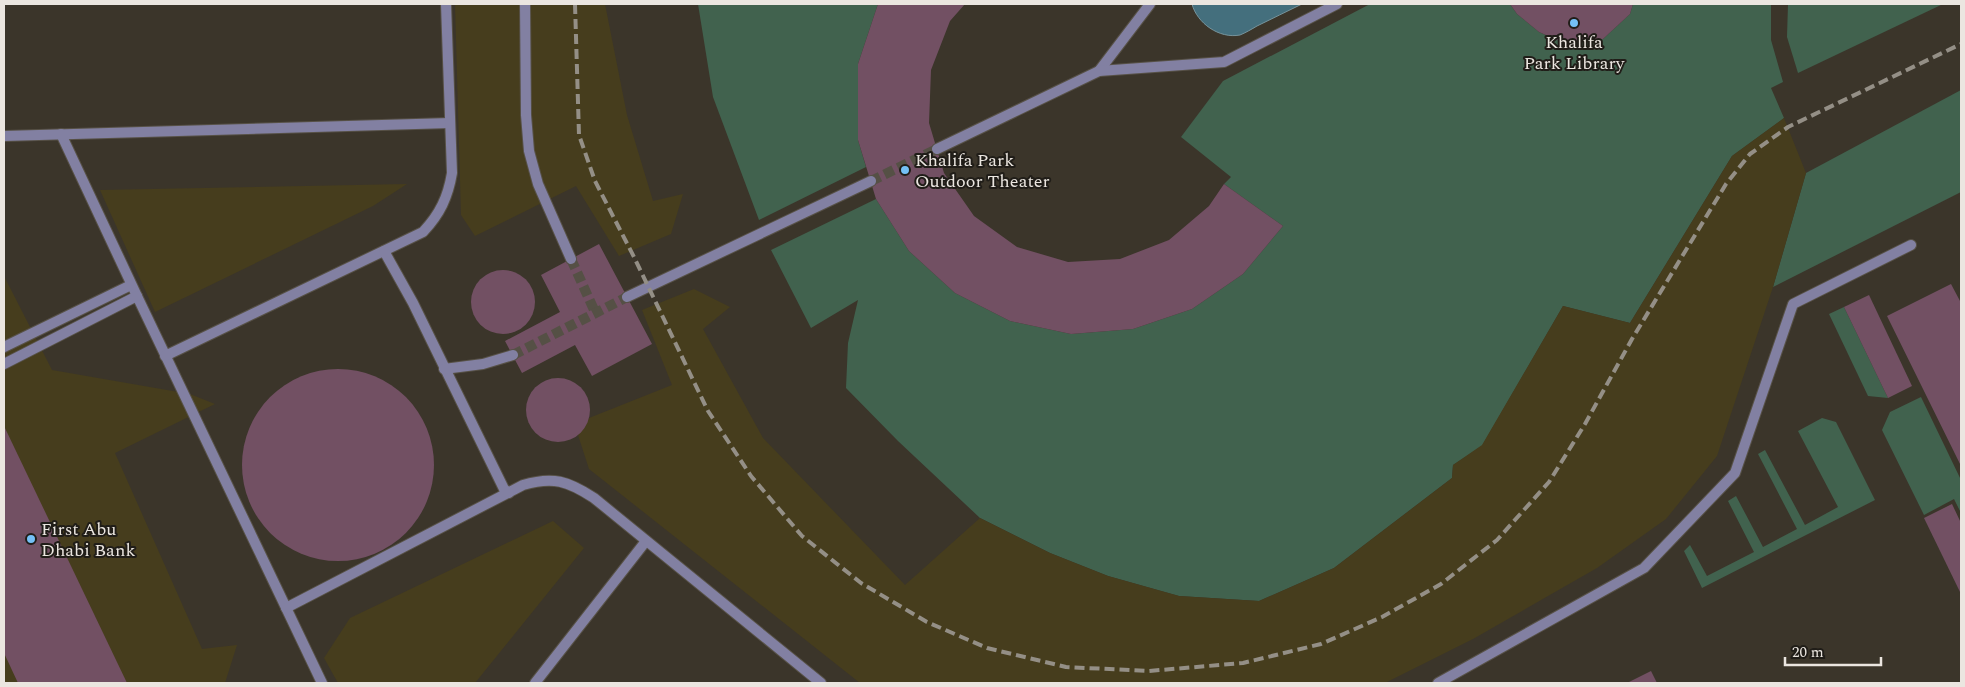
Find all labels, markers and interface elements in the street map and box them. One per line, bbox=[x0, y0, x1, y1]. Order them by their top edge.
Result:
marker: Khalifa Park Library bbox=[1568, 17, 1580, 29]
place label: Khalifa Park Library bbox=[1524, 29, 1626, 77]
place label: Khalifa Park Outdoor Theater bbox=[915, 147, 1050, 195]
marker: Khalifa Park Outdoor Theater bbox=[899, 164, 911, 176]
place label: First Abu Dhabi Bank bbox=[41, 516, 135, 564]
marker: First Abu Dhabi Bank bbox=[25, 533, 37, 545]
scale bar bbox=[1785, 634, 1881, 666]
text: 20 m bbox=[1792, 641, 1824, 664]

